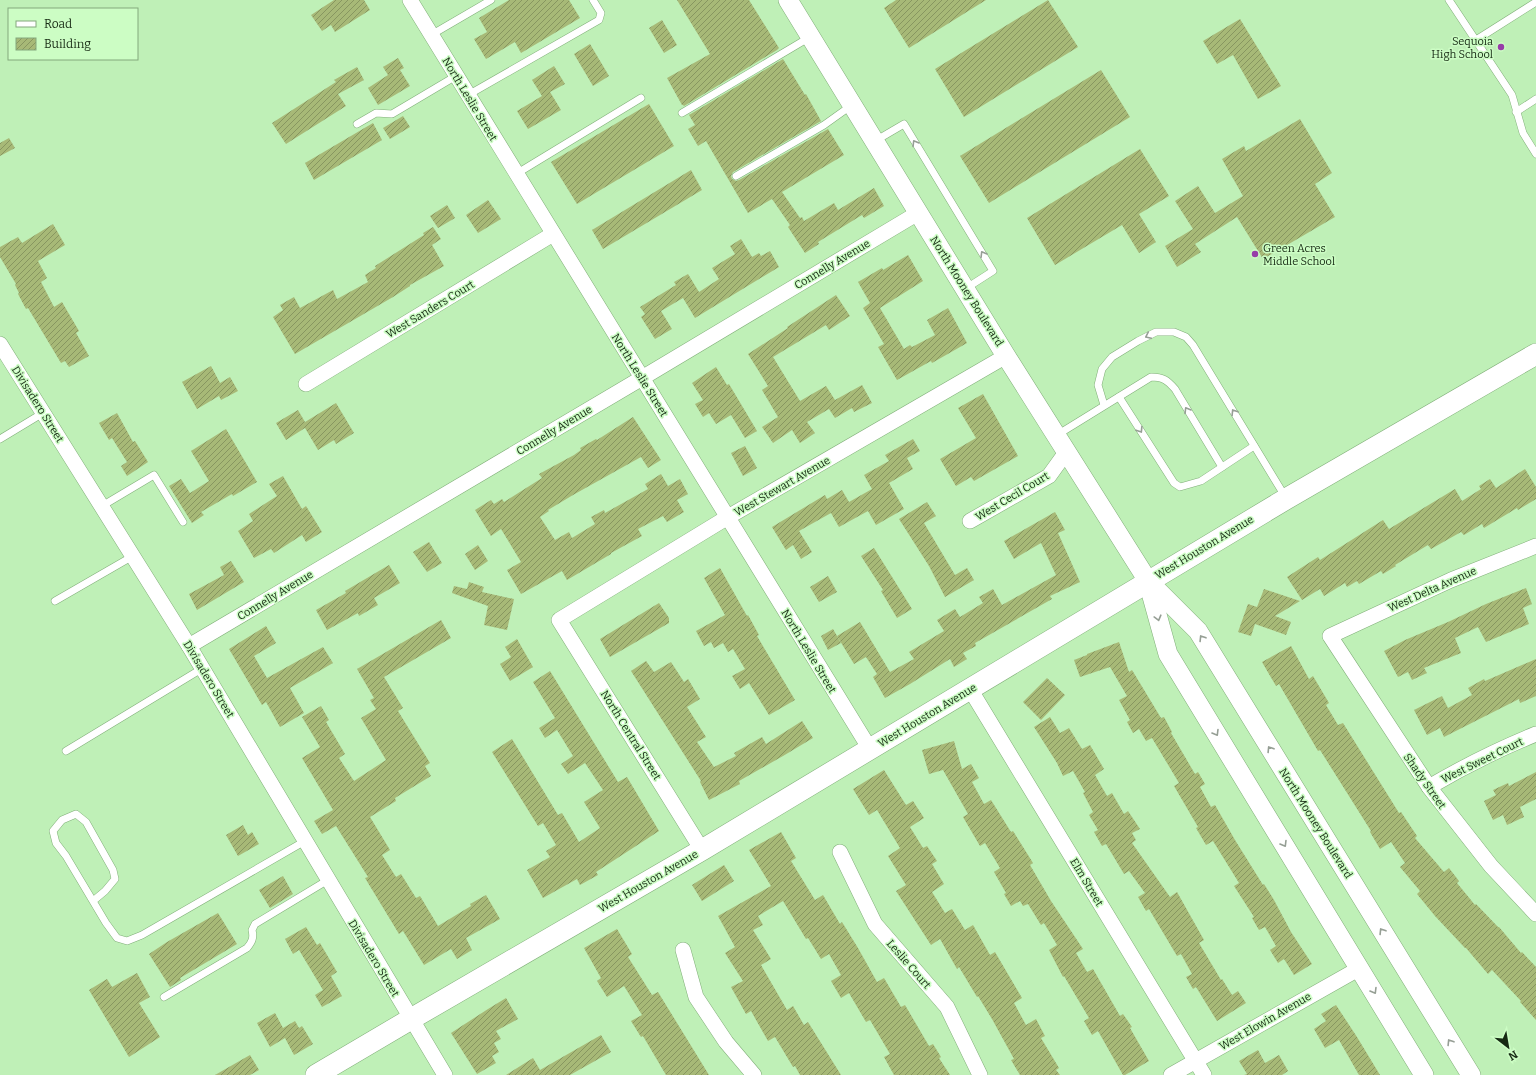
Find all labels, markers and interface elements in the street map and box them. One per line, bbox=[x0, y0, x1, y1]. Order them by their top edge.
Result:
legend bbox=[8, 8, 138, 60]
text: Road bbox=[44, 17, 72, 31]
place label: Sequoia High School bbox=[1431, 35, 1493, 61]
text: Building bbox=[44, 37, 91, 51]
marker: Sequoia High School bbox=[1496, 42, 1506, 52]
street label: North Leslie Street bbox=[439, 55, 500, 144]
one-way arrow bbox=[913, 140, 920, 147]
street label: North Mooney Boulevard bbox=[927, 234, 1006, 349]
street label: Connelly Avenue bbox=[792, 237, 872, 292]
place label: Green Acres Middle School bbox=[1263, 242, 1335, 268]
marker: Green Acres Middle School bbox=[1250, 249, 1260, 259]
one-way arrow bbox=[980, 251, 988, 258]
street label: West Sanders Court bbox=[384, 278, 477, 341]
street label: North Leslie Street bbox=[609, 331, 670, 419]
one-way arrow bbox=[1144, 331, 1152, 339]
street label: Divisadero Street bbox=[9, 364, 66, 445]
street label: Connelly Avenue bbox=[514, 403, 594, 458]
one-way arrow bbox=[1185, 407, 1192, 414]
one-way arrow bbox=[1231, 409, 1239, 416]
one-way arrow bbox=[1135, 426, 1142, 433]
street label: West Stewart Avenue bbox=[732, 454, 832, 519]
street label: West Cecil Court bbox=[973, 469, 1051, 524]
street label: West Houston Avenue bbox=[1153, 513, 1256, 582]
street label: West Delta Avenue bbox=[1386, 564, 1479, 615]
street label: Connelly Avenue bbox=[235, 568, 315, 623]
street label: North Leslie Street bbox=[778, 607, 839, 696]
one-way arrow bbox=[1153, 615, 1162, 622]
one-way arrow bbox=[1199, 635, 1206, 642]
street label: Divisadero Street bbox=[180, 638, 237, 720]
street label: West Houston Avenue bbox=[876, 681, 979, 750]
street label: North Central Street bbox=[598, 688, 663, 783]
one-way arrow bbox=[1212, 729, 1219, 736]
street label: West Sweet Court bbox=[1439, 735, 1525, 786]
one-way arrow bbox=[1267, 746, 1275, 753]
street label: Shady Street bbox=[1401, 751, 1449, 812]
street label: North Mooney Boulevard bbox=[1276, 766, 1355, 881]
one-way arrow bbox=[1279, 840, 1287, 847]
street label: West Houston Avenue bbox=[596, 848, 700, 915]
street label: Elm Street bbox=[1067, 856, 1106, 909]
street label: Divisadero Street bbox=[345, 917, 402, 999]
one-way arrow bbox=[1379, 928, 1387, 935]
street label: Leslie Court bbox=[884, 937, 933, 991]
one-way arrow bbox=[1369, 987, 1376, 994]
street label: West Elowin Avenue bbox=[1217, 990, 1313, 1053]
north arrow bbox=[1488, 1027, 1528, 1067]
one-way arrow bbox=[1448, 1039, 1455, 1046]
text: N bbox=[1505, 1047, 1520, 1063]

